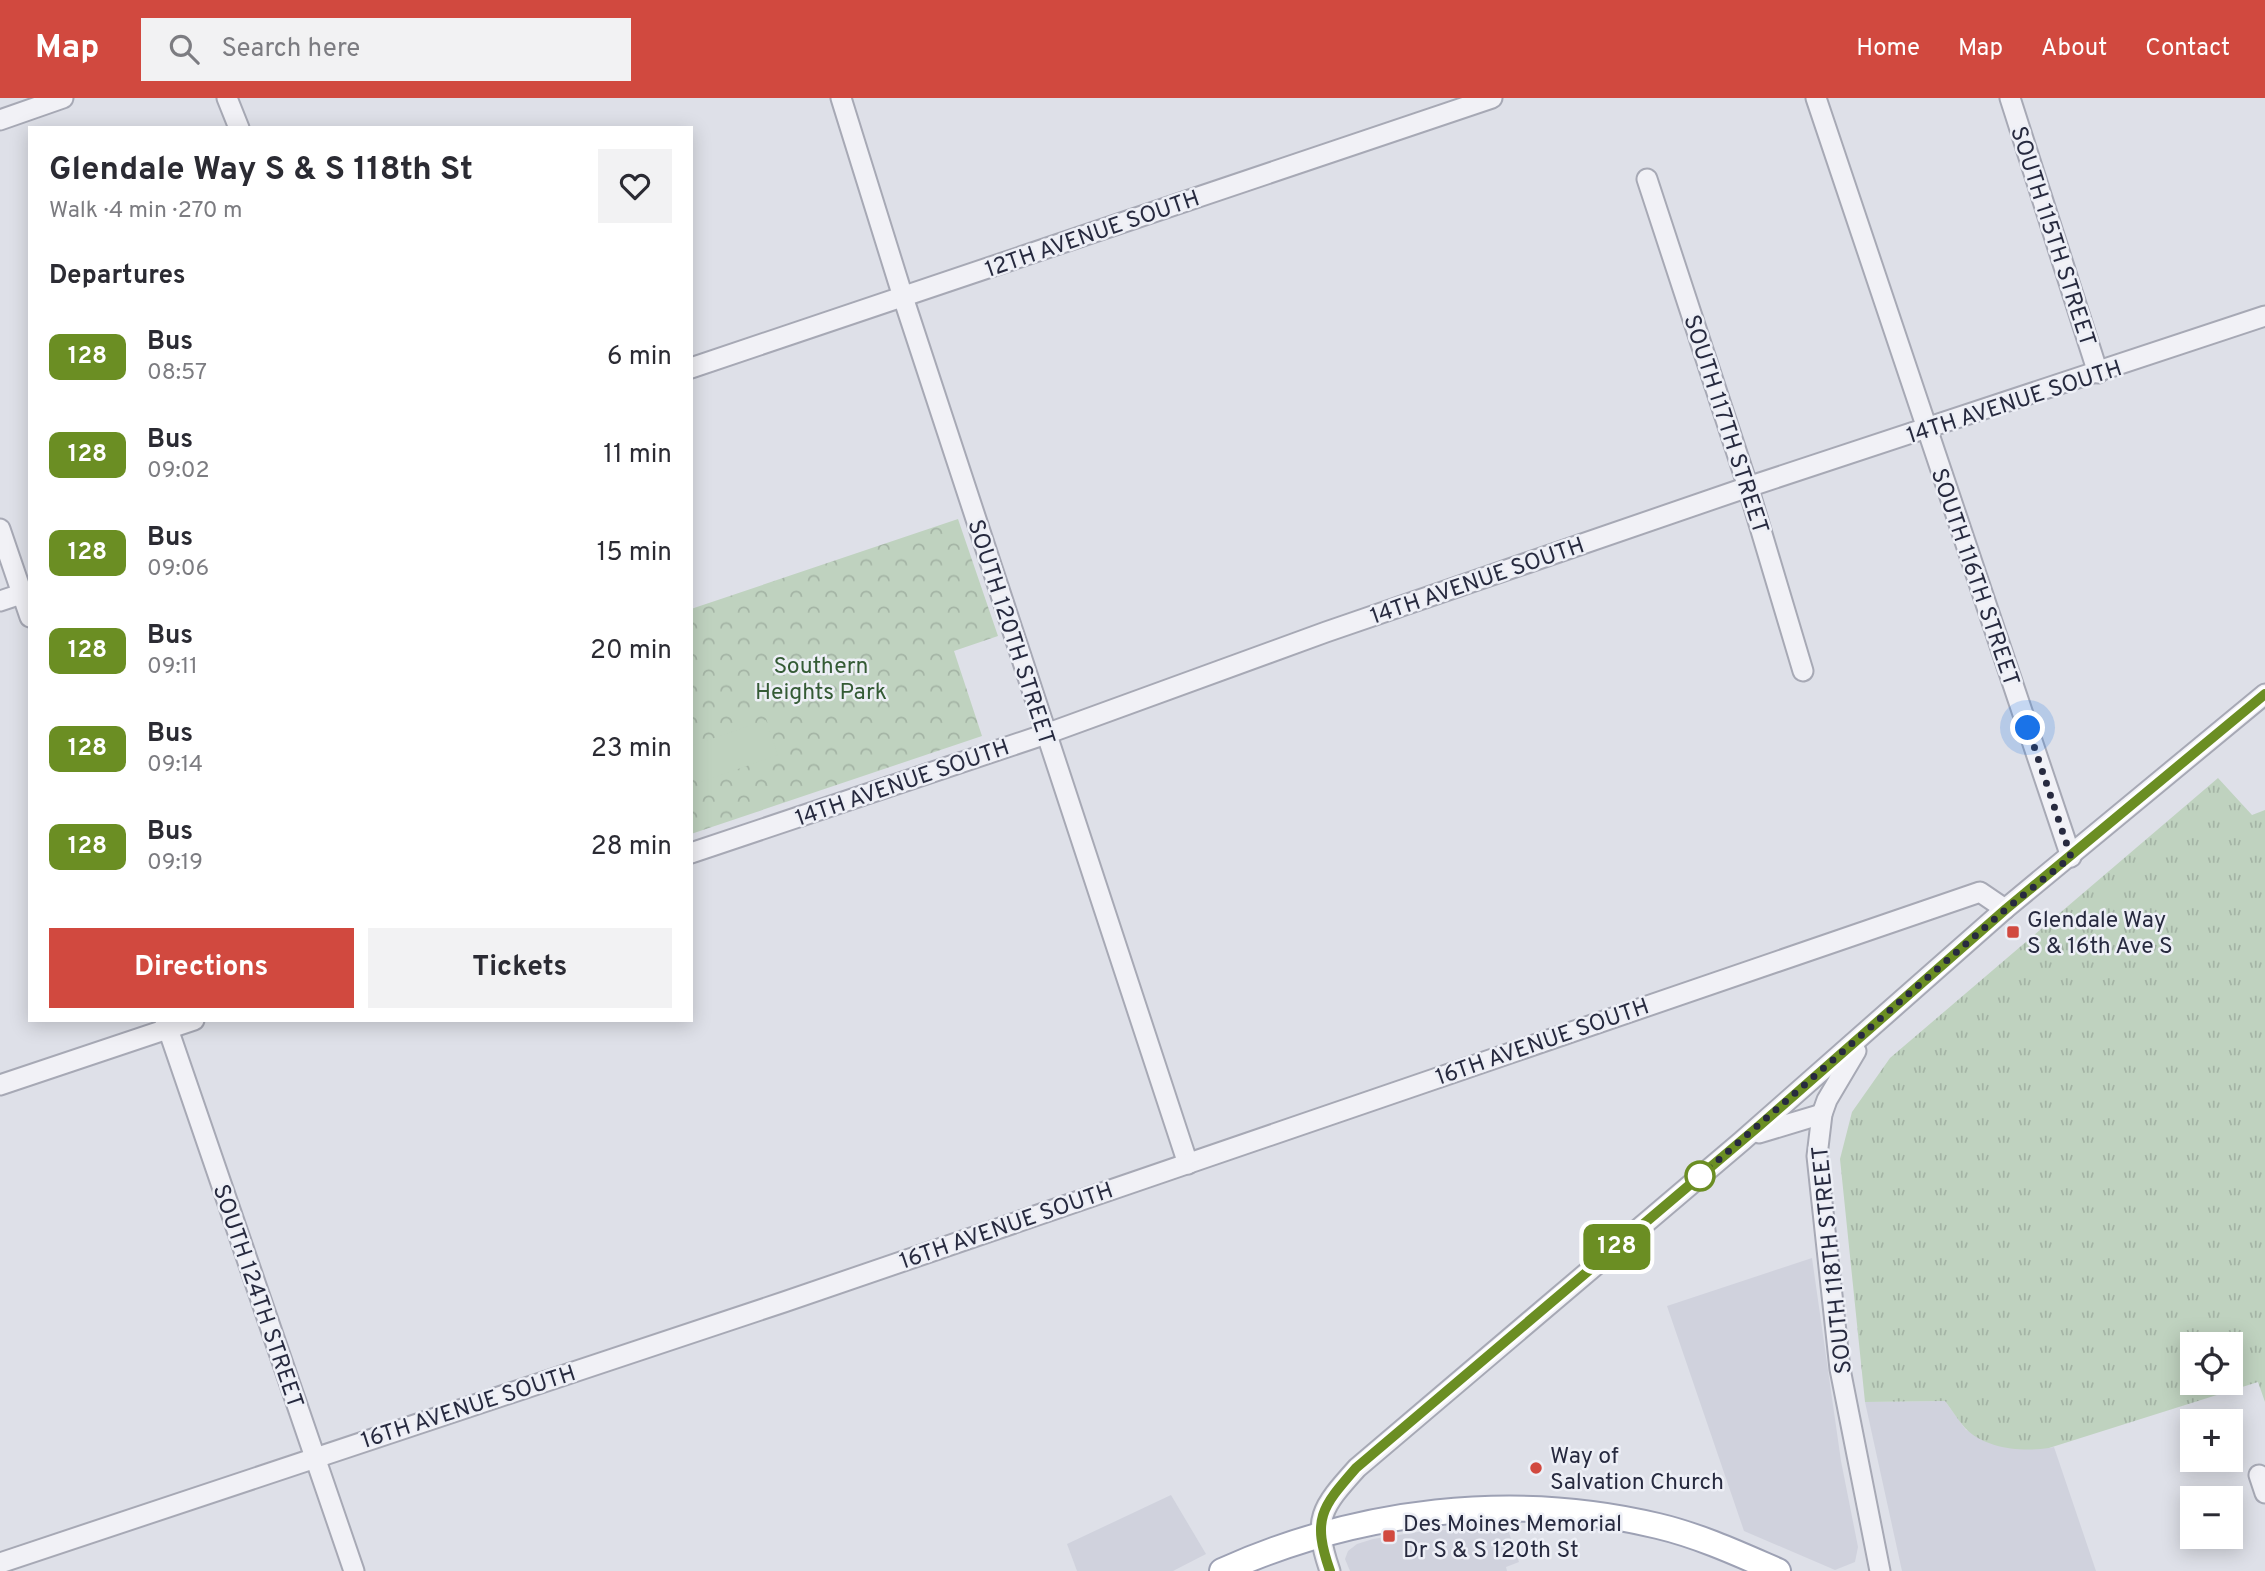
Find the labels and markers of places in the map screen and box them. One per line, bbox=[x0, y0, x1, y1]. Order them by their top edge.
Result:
place label: Glendale Way S & 16th Ave S bbox=[2027, 907, 2173, 962]
marker: Glendale Way S & 16th Ave S bbox=[2005, 924, 2021, 940]
unlabelled marker bbox=[1685, 1161, 1715, 1191]
place label: Way of Salvation Church bbox=[1550, 1443, 1724, 1498]
marker: Way of Salvation Church bbox=[1528, 1460, 1544, 1476]
place label: Des Moines Memorial Dr S & S 120th St bbox=[1403, 1511, 1622, 1566]
marker: Des Moines Memorial Dr S & S 120th St bbox=[1381, 1528, 1397, 1544]

